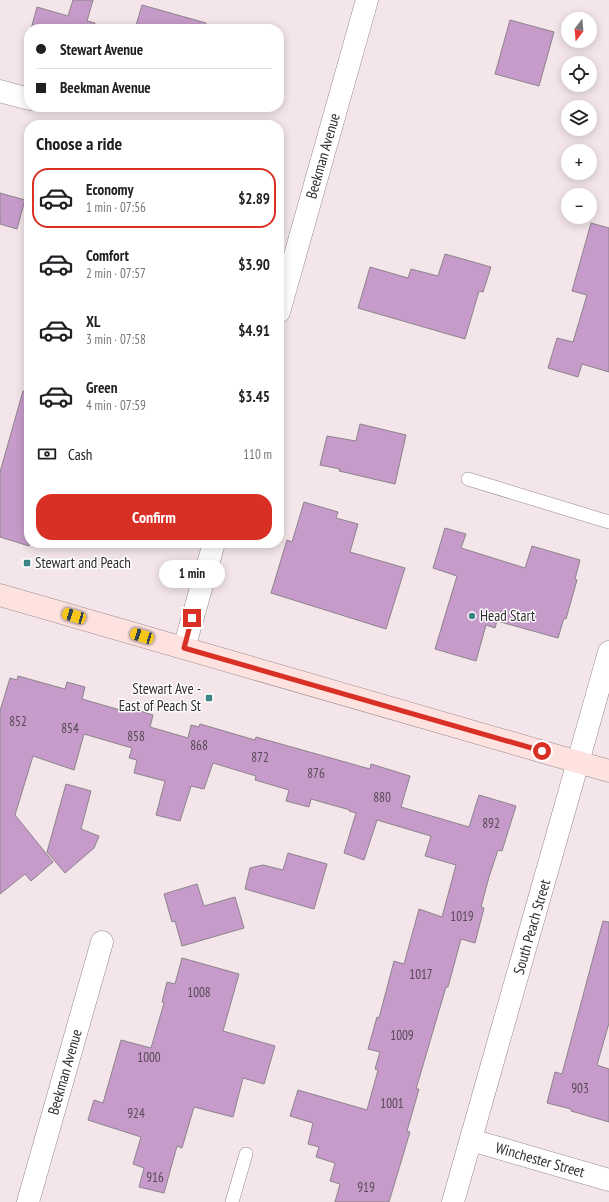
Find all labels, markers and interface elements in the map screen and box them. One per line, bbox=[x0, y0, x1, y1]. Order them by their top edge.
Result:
north arrow bbox=[561, 12, 597, 48]
map controls bbox=[561, 12, 597, 224]
text: Stewart Avenue bbox=[60, 40, 143, 59]
button: locate bbox=[561, 56, 597, 92]
text: Beekman Avenue bbox=[60, 78, 151, 97]
button: layers bbox=[561, 100, 597, 136]
street label: Beekman Avenue bbox=[301, 111, 344, 201]
text: Choose a ride bbox=[36, 132, 122, 155]
button: + bbox=[561, 144, 597, 180]
icon: car bbox=[38, 180, 74, 216]
text: Economy bbox=[86, 180, 134, 199]
button: − bbox=[561, 188, 597, 224]
text: $2.89 bbox=[238, 189, 270, 208]
text: 1 min · 07:56 bbox=[86, 199, 146, 216]
icon: car bbox=[38, 246, 74, 282]
text: Comfort bbox=[86, 246, 129, 265]
text: $3.90 bbox=[238, 255, 270, 274]
text: 2 min · 07:57 bbox=[86, 265, 146, 282]
icon: car bbox=[38, 312, 74, 348]
text: XL bbox=[86, 312, 100, 331]
text: $4.91 bbox=[238, 321, 270, 340]
text: 3 min · 07:58 bbox=[86, 331, 146, 348]
icon: car bbox=[38, 378, 74, 414]
text: Green bbox=[86, 378, 118, 397]
text: $3.45 bbox=[238, 387, 270, 406]
text: 4 min · 07:59 bbox=[86, 397, 146, 414]
icon: cash bbox=[36, 443, 58, 465]
text: Cash bbox=[68, 445, 92, 464]
text: 110 m bbox=[243, 446, 272, 463]
button: Confirm bbox=[36, 494, 272, 540]
place label: Stewart and Peach bbox=[35, 553, 131, 572]
marker: Stewart and Peach bbox=[22, 558, 32, 568]
callout: 1 min bbox=[159, 560, 225, 588]
text: 1 min bbox=[179, 565, 205, 582]
place label: Head Start bbox=[480, 606, 535, 625]
car bbox=[61, 607, 87, 625]
route end bbox=[183, 609, 201, 627]
marker: Head Start bbox=[467, 611, 477, 621]
car bbox=[129, 627, 155, 645]
place label: Stewart Ave - East of Peach St bbox=[119, 679, 201, 715]
marker: Stewart Ave - East of Peach St bbox=[204, 693, 214, 703]
house number: 852 bbox=[9, 713, 27, 730]
house number: 854 bbox=[61, 720, 79, 737]
house number: 858 bbox=[127, 728, 145, 745]
house number: 868 bbox=[190, 737, 208, 754]
route start bbox=[533, 742, 551, 760]
house number: 872 bbox=[251, 749, 269, 766]
house number: 876 bbox=[307, 765, 325, 782]
house number: 880 bbox=[373, 789, 391, 806]
house number: 892 bbox=[482, 815, 500, 832]
street label: South Peach Street bbox=[509, 877, 554, 977]
house number: 1019 bbox=[450, 908, 474, 925]
house number: 1017 bbox=[409, 966, 433, 983]
house number: 1008 bbox=[187, 984, 211, 1001]
street label: Beekman Avenue bbox=[43, 1027, 86, 1117]
house number: 1009 bbox=[390, 1027, 414, 1044]
house number: 1000 bbox=[137, 1049, 161, 1066]
house number: 903 bbox=[571, 1080, 589, 1097]
house number: 1001 bbox=[380, 1095, 404, 1112]
house number: 924 bbox=[127, 1105, 145, 1122]
street label: Winchester Street bbox=[493, 1138, 587, 1181]
house number: 916 bbox=[146, 1169, 164, 1186]
house number: 919 bbox=[357, 1179, 375, 1196]

